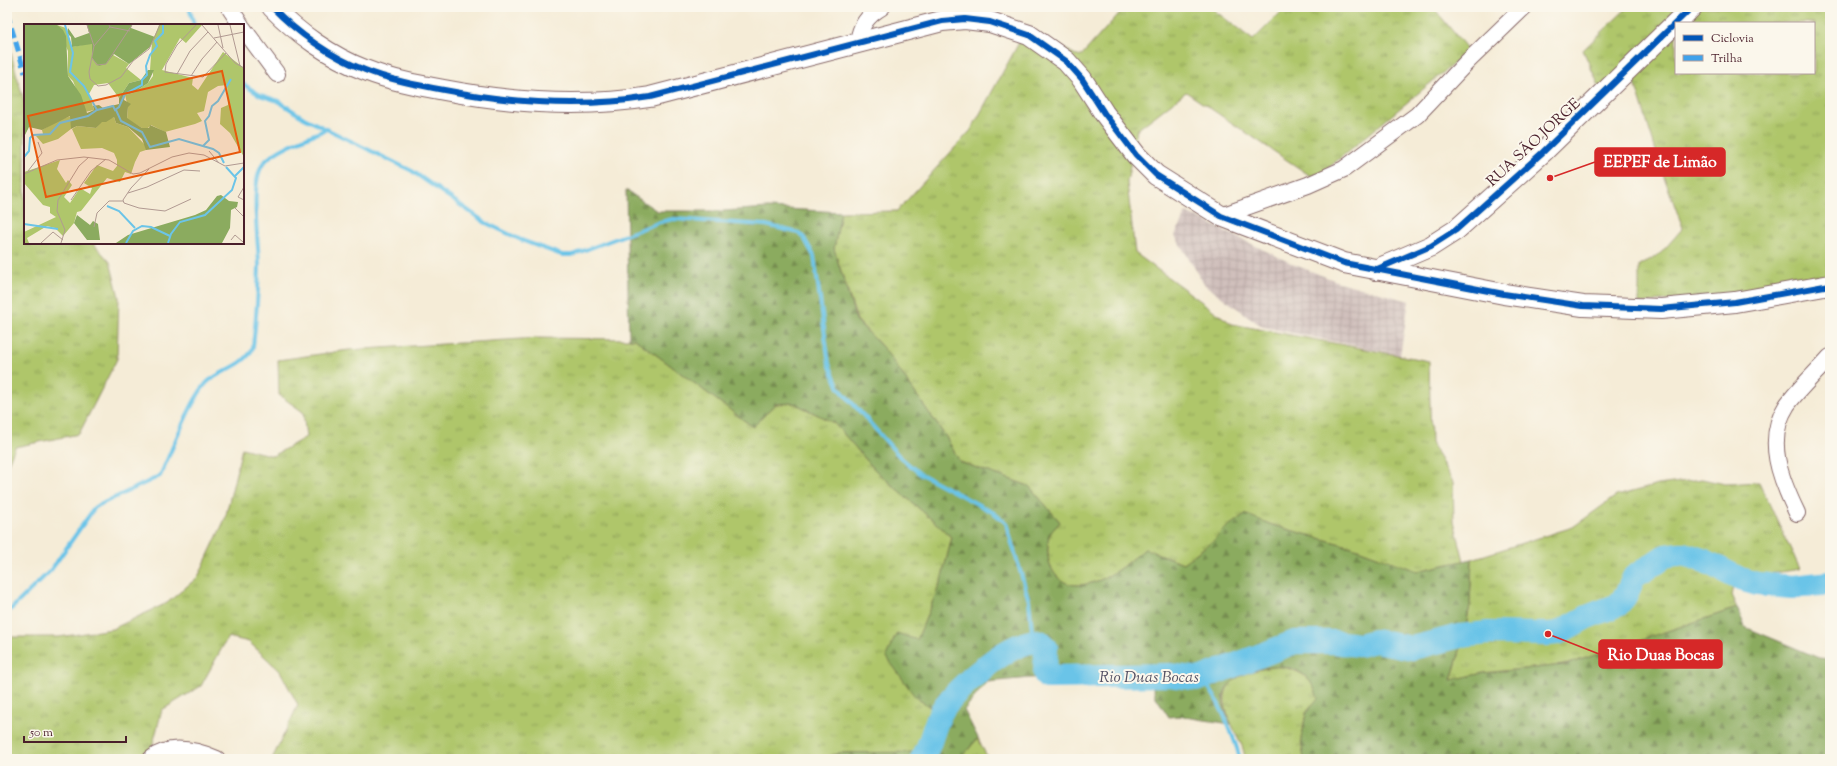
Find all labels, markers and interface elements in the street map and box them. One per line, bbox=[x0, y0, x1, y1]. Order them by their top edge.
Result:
legend bbox=[1675, 22, 1815, 74]
inset map bbox=[24, 24, 244, 244]
text: Ciclovia bbox=[1711, 30, 1754, 48]
text: Trilha bbox=[1711, 50, 1743, 68]
street label: RUA SÃO JORGE bbox=[1482, 93, 1586, 192]
callout: EEPEF de Limão bbox=[1595, 148, 1725, 176]
text: EEPEF de Limão bbox=[1603, 152, 1717, 175]
callout: Rio Duas Bocas bbox=[1599, 640, 1722, 668]
text: Rio Duas Bocas bbox=[1608, 645, 1714, 668]
water label: Rio Duas Bocas bbox=[1099, 667, 1199, 690]
scale bar bbox=[24, 718, 126, 744]
text: 50 m bbox=[29, 724, 53, 742]

